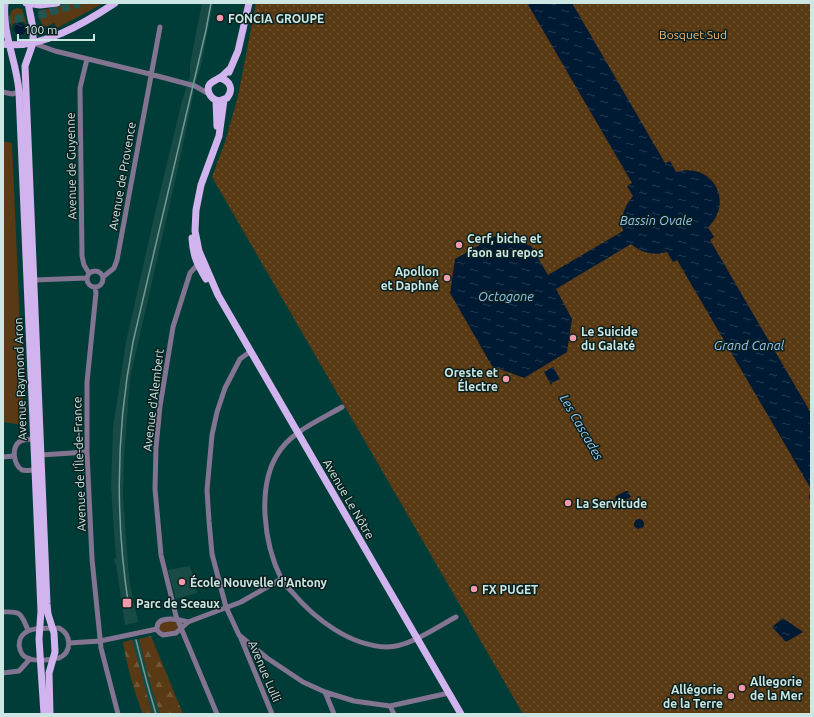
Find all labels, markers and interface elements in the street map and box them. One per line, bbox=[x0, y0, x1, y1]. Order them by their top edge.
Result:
place label: FONCIA GROUPE bbox=[228, 12, 324, 25]
marker: FONCIA GROUPE bbox=[215, 13, 225, 23]
scale bar bbox=[18, 16, 94, 42]
text: 100 m bbox=[24, 23, 57, 36]
park label: Bosquet Sud bbox=[659, 28, 727, 41]
street label: Avenue de Guyenne bbox=[64, 112, 78, 220]
street label: Avenue de Provence bbox=[106, 121, 138, 231]
water label: Bassin Ovale bbox=[620, 213, 693, 227]
place label: Cerf, biche et faon au repos bbox=[467, 232, 544, 259]
marker: Cerf, biche et faon au repos bbox=[454, 240, 464, 250]
place label: Apollon et Daphné bbox=[381, 265, 439, 292]
marker: Apollon et Daphné bbox=[442, 273, 452, 283]
water label: Octogone bbox=[478, 289, 534, 303]
street label: Avenue Raymond Aron bbox=[11, 317, 29, 441]
place label: Le Suicide du Galaté bbox=[581, 325, 638, 352]
marker: Le Suicide du Galaté bbox=[568, 333, 578, 343]
water label: Grand Canal bbox=[714, 338, 785, 352]
street label: Avenue d'Alembert bbox=[140, 348, 166, 452]
place label: Oreste et Électre bbox=[444, 366, 498, 393]
marker: Oreste et Électre bbox=[501, 374, 511, 384]
water label: Les Cascades bbox=[558, 392, 607, 463]
street label: Avenue de l'Île-de-France bbox=[70, 396, 88, 532]
street label: Avenue Le Nôtre bbox=[321, 457, 377, 541]
place label: La Servitude bbox=[576, 497, 647, 510]
marker: La Servitude bbox=[563, 498, 573, 508]
place label: École Nouvelle d'Antony bbox=[190, 574, 328, 589]
marker: École Nouvelle d'Antony bbox=[177, 577, 187, 587]
place label: FX PUGET bbox=[482, 583, 538, 596]
marker: FX PUGET bbox=[469, 584, 479, 594]
marker: Parc de Sceaux bbox=[121, 597, 133, 609]
place label: Parc de Sceaux bbox=[136, 597, 220, 610]
street label: Avenue Lulli bbox=[246, 638, 284, 704]
place label: Allegorie de la Mer bbox=[750, 675, 803, 702]
place label: Allégorie de la Terre bbox=[663, 683, 723, 710]
marker: Allegorie de la Mer bbox=[737, 683, 747, 693]
marker: Allégorie de la Terre bbox=[726, 691, 736, 701]

